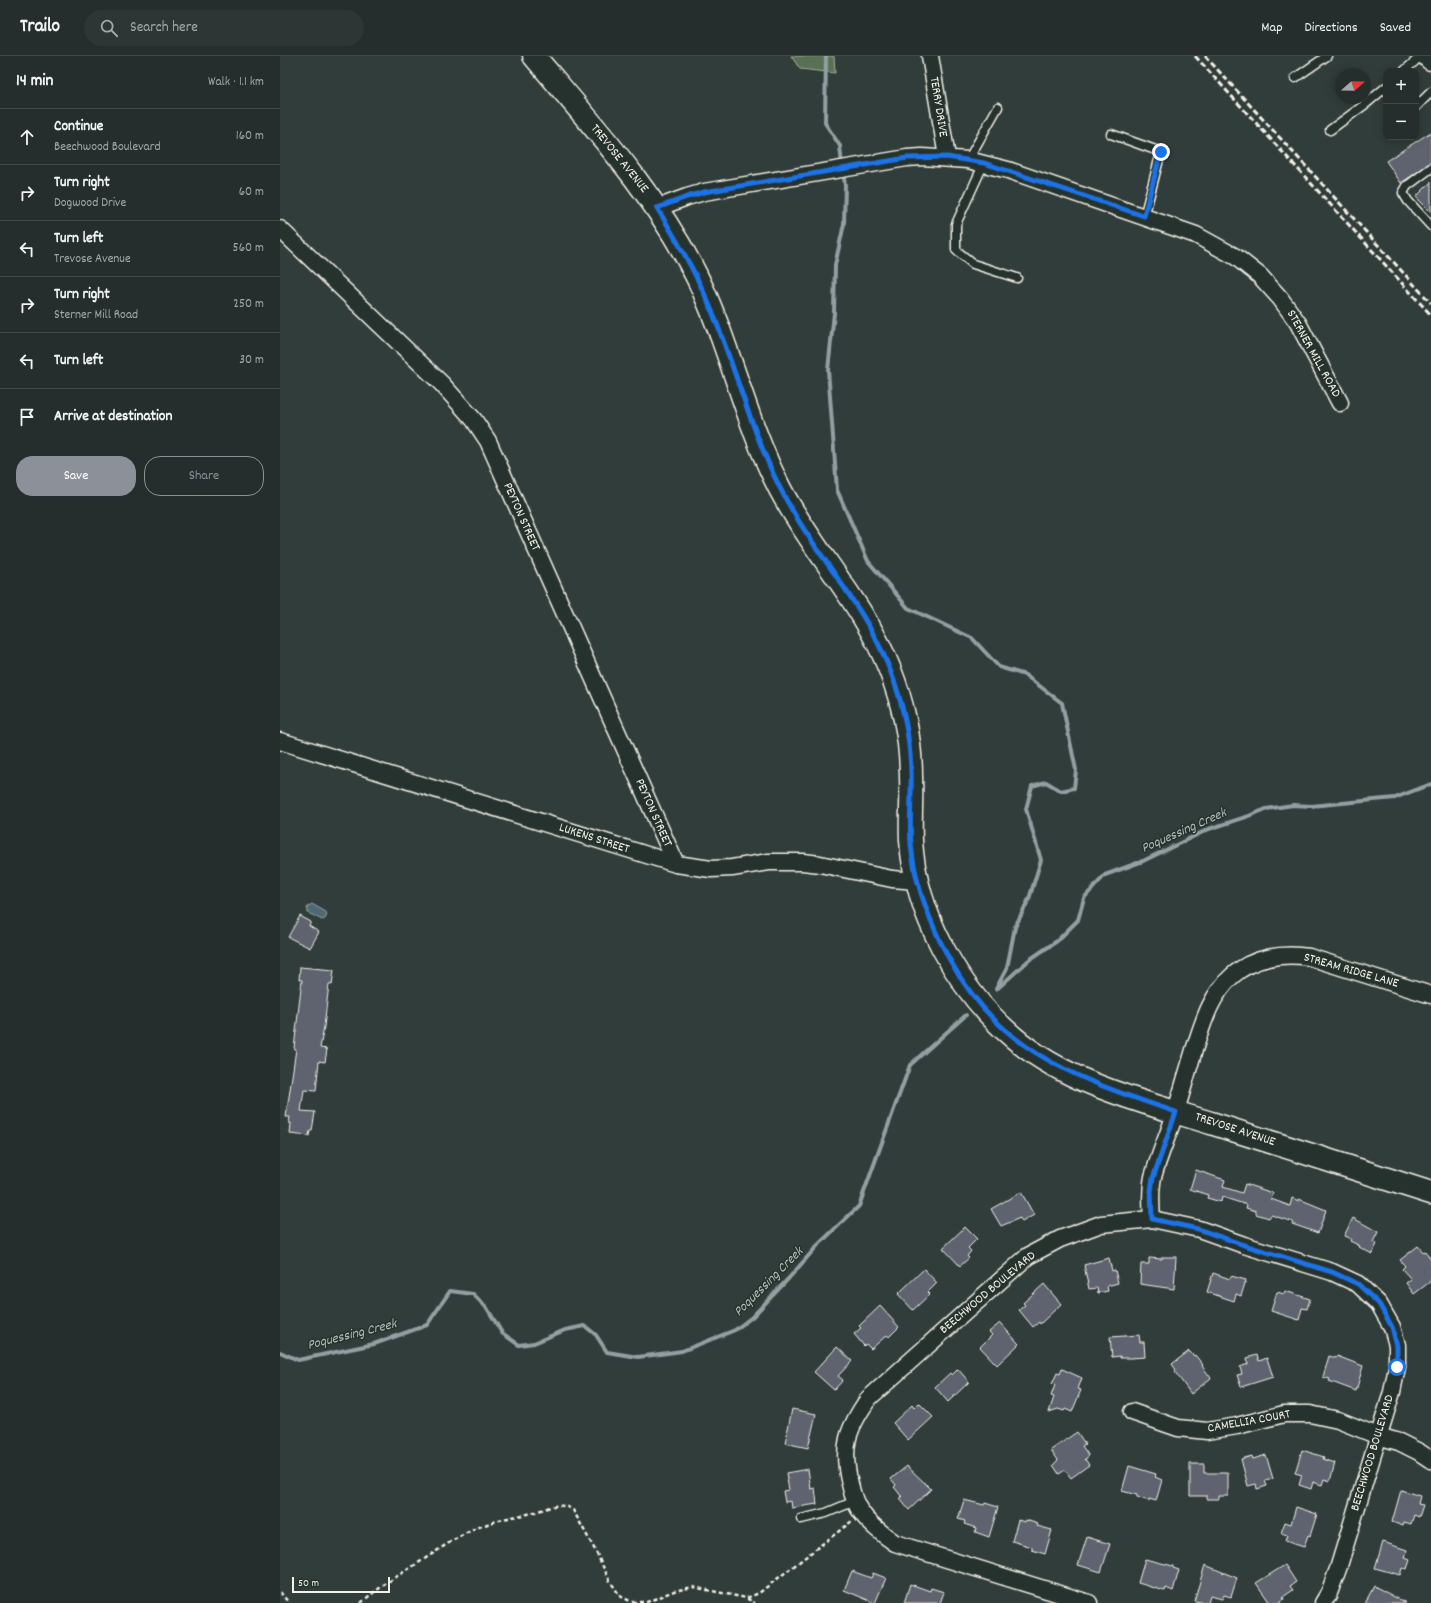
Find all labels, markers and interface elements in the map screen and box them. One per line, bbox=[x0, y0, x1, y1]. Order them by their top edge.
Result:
search box bbox=[84, 10, 364, 46]
text: Trailo bbox=[20, 14, 60, 41]
icon: search bbox=[98, 17, 120, 39]
text: Search here bbox=[130, 17, 198, 39]
text: Map bbox=[1261, 18, 1283, 38]
text: Directions bbox=[1305, 18, 1358, 38]
text: Saved bbox=[1380, 18, 1411, 38]
north arrow bbox=[1335, 68, 1371, 104]
map controls bbox=[1383, 68, 1419, 140]
button: + bbox=[1383, 68, 1419, 104]
text: 14 min bbox=[16, 70, 53, 94]
text: Walk · 1.1 km bbox=[208, 73, 264, 92]
street label: TERRY DRIVE bbox=[924, 76, 952, 139]
button: − bbox=[1383, 104, 1419, 140]
text: Continue bbox=[54, 116, 103, 138]
street label: TREVOSE AVENUE bbox=[585, 121, 653, 198]
icon: ahead bbox=[16, 126, 38, 148]
text: 160 m bbox=[236, 127, 264, 146]
text: Beechwood Boulevard bbox=[54, 138, 161, 157]
route end bbox=[1152, 143, 1170, 161]
text: Turn right bbox=[54, 172, 110, 194]
icon: right bbox=[16, 182, 38, 204]
text: 60 m bbox=[239, 183, 264, 202]
text: Dogwood Drive bbox=[54, 194, 126, 213]
text: Turn left bbox=[54, 228, 103, 250]
icon: left bbox=[16, 238, 38, 260]
text: 560 m bbox=[233, 239, 264, 258]
text: Trevose Avenue bbox=[54, 250, 131, 269]
text: Turn right bbox=[54, 284, 110, 306]
icon: right bbox=[16, 294, 38, 316]
text: 250 m bbox=[233, 295, 264, 314]
text: Sterner Mill Road bbox=[54, 306, 138, 325]
street label: STERNER MILL ROAD bbox=[1281, 307, 1345, 402]
icon: left bbox=[16, 350, 38, 372]
text: Turn left bbox=[54, 350, 103, 372]
text: 30 m bbox=[239, 351, 264, 370]
icon: arrive bbox=[16, 406, 38, 428]
text: Arrive at destination bbox=[54, 406, 172, 428]
button: Save bbox=[16, 456, 136, 496]
button: Share bbox=[144, 456, 264, 496]
street label: PEYTON STREET bbox=[497, 480, 545, 554]
street label: PEYTON STREET bbox=[629, 776, 677, 850]
water label: Poquessing Creek bbox=[1138, 803, 1231, 859]
street label: LUKENS STREET bbox=[556, 819, 632, 859]
street label: STREAM RIDGE LANE bbox=[1301, 948, 1401, 994]
street label: TREVOSE AVENUE bbox=[1192, 1108, 1278, 1152]
water label: Poquessing Creek bbox=[730, 1242, 809, 1321]
street label: BEECHWOOD BOULEVARD bbox=[936, 1247, 1041, 1339]
water label: Poquessing Creek bbox=[305, 1314, 400, 1356]
route start bbox=[1388, 1358, 1406, 1376]
street label: BEECHWOOD BOULEVARD bbox=[1346, 1392, 1400, 1513]
street label: CAMELLIA COURT bbox=[1206, 1405, 1292, 1439]
scale bar bbox=[292, 1575, 390, 1594]
text: 50 m bbox=[298, 1576, 319, 1592]

